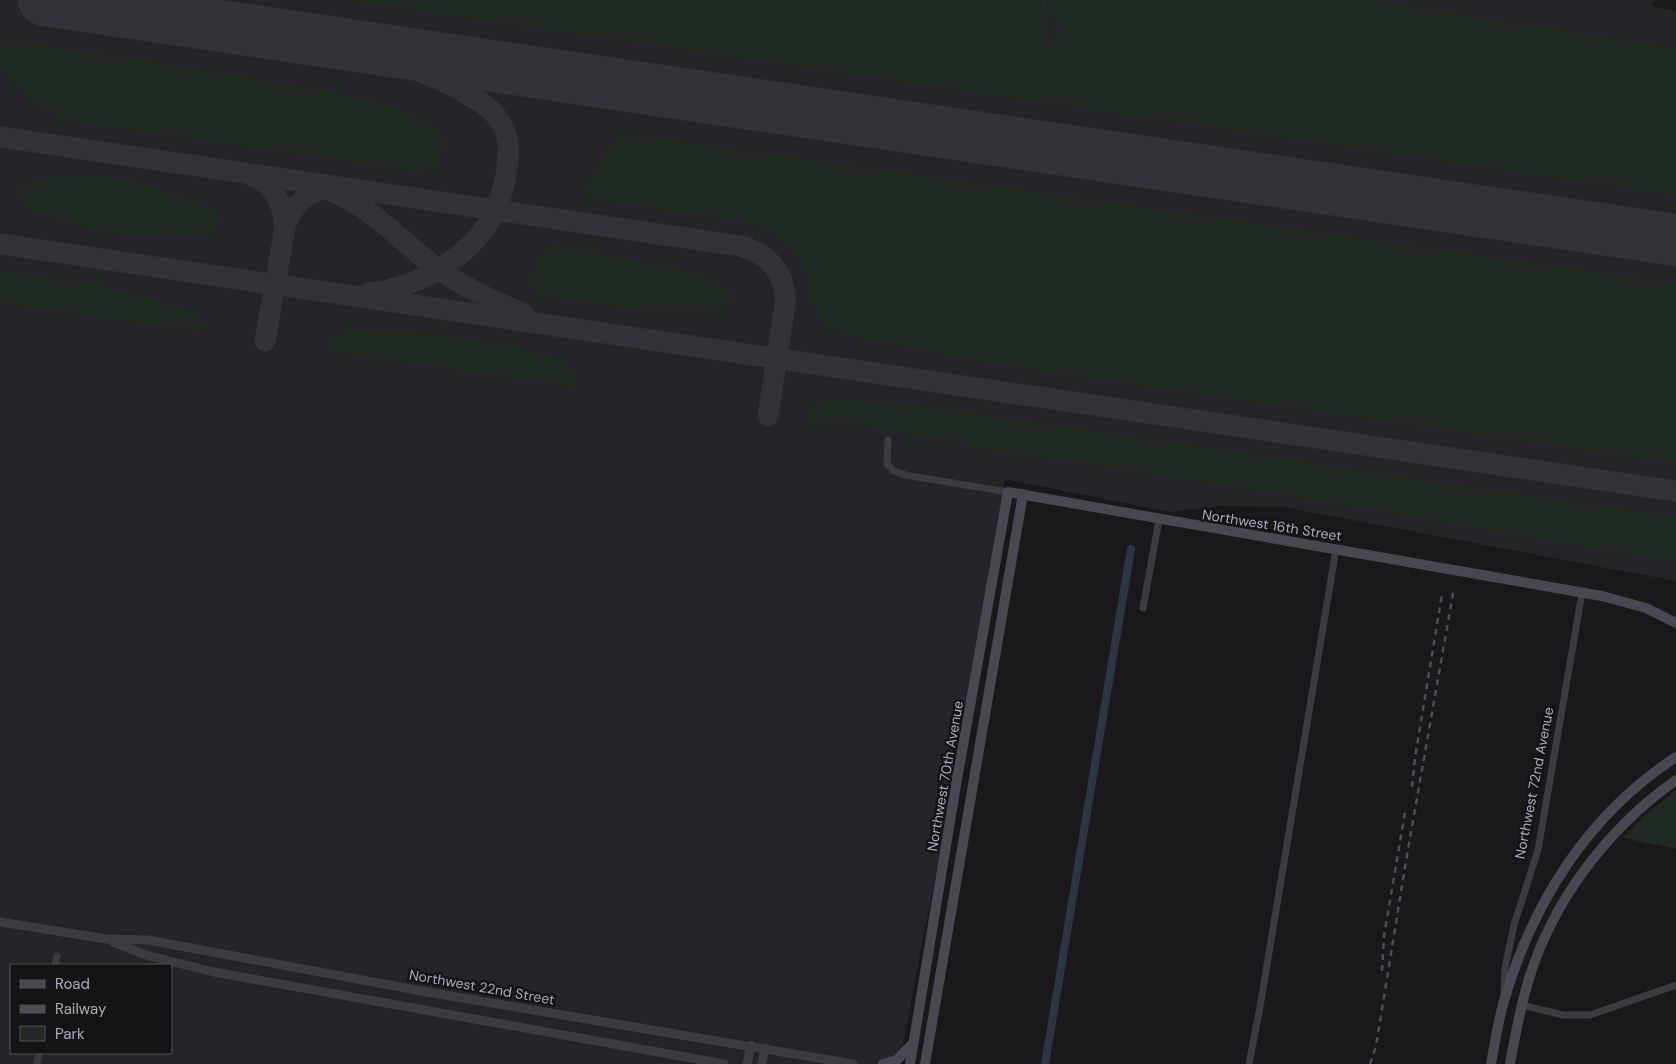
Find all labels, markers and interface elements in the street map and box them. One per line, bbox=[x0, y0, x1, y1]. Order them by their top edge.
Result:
street label: Northwest 16th Street bbox=[1201, 505, 1343, 545]
street label: Northwest 70th Avenue bbox=[923, 699, 967, 853]
street label: Northwest 72nd Avenue bbox=[1510, 706, 1558, 860]
legend bbox=[10, 964, 172, 1054]
street label: Northwest 22nd Street bbox=[408, 965, 556, 1009]
text: Road bbox=[55, 974, 90, 994]
text: Railway bbox=[55, 999, 107, 1019]
text: Park bbox=[55, 1024, 85, 1044]

